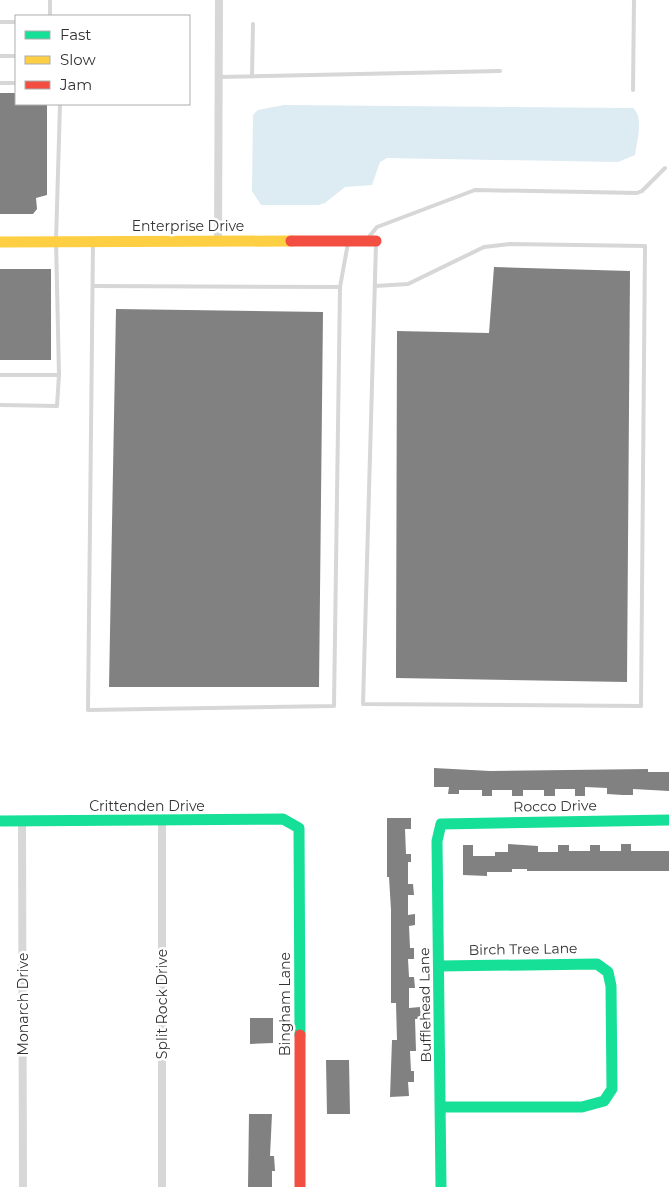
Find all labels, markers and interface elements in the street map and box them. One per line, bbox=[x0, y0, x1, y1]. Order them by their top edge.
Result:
legend bbox=[15, 15, 190, 105]
text: Fast bbox=[60, 25, 91, 44]
text: Slow bbox=[60, 50, 96, 69]
text: Jam bbox=[59, 75, 92, 94]
street label: Enterprise Drive bbox=[132, 217, 244, 235]
street label: Rocco Drive bbox=[513, 796, 597, 816]
street label: Crittenden Drive bbox=[89, 797, 205, 815]
street label: Birch Tree Lane bbox=[468, 939, 578, 959]
street label: Bufflehead Lane bbox=[415, 947, 435, 1063]
street label: Split Rock Drive bbox=[153, 949, 171, 1059]
street label: Bingham Lane bbox=[276, 952, 294, 1056]
street label: Monarch Drive bbox=[14, 953, 32, 1055]

